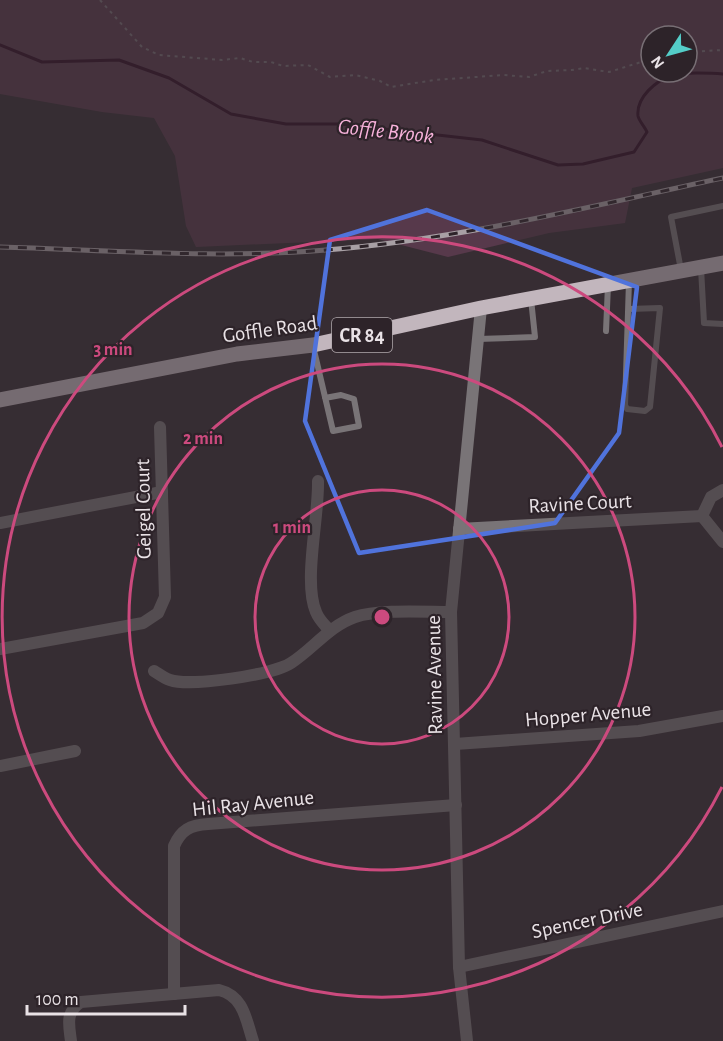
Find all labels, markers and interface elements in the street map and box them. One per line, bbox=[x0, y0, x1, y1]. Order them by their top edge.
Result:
north arrow bbox=[639, 24, 699, 84]
text: N bbox=[648, 53, 667, 71]
water label: Goffle Brook bbox=[337, 115, 435, 147]
street label: Goffle Road bbox=[221, 312, 319, 347]
road number: CR 84 bbox=[332, 318, 392, 352]
text: 3 min bbox=[93, 341, 133, 359]
text: 2 min bbox=[183, 430, 223, 448]
street label: Geigel Court bbox=[132, 458, 155, 559]
street label: Ravine Court bbox=[528, 490, 633, 517]
text: 1 min bbox=[273, 519, 311, 537]
centre of rings bbox=[372, 607, 392, 627]
street label: Ravine Avenue bbox=[423, 615, 446, 735]
street label: Hopper Avenue bbox=[524, 699, 652, 730]
street label: Hil Ray Avenue bbox=[191, 787, 315, 820]
street label: Spencer Drive bbox=[530, 898, 644, 942]
scale bar bbox=[27, 978, 184, 1016]
text: 100 m bbox=[36, 991, 79, 1009]

